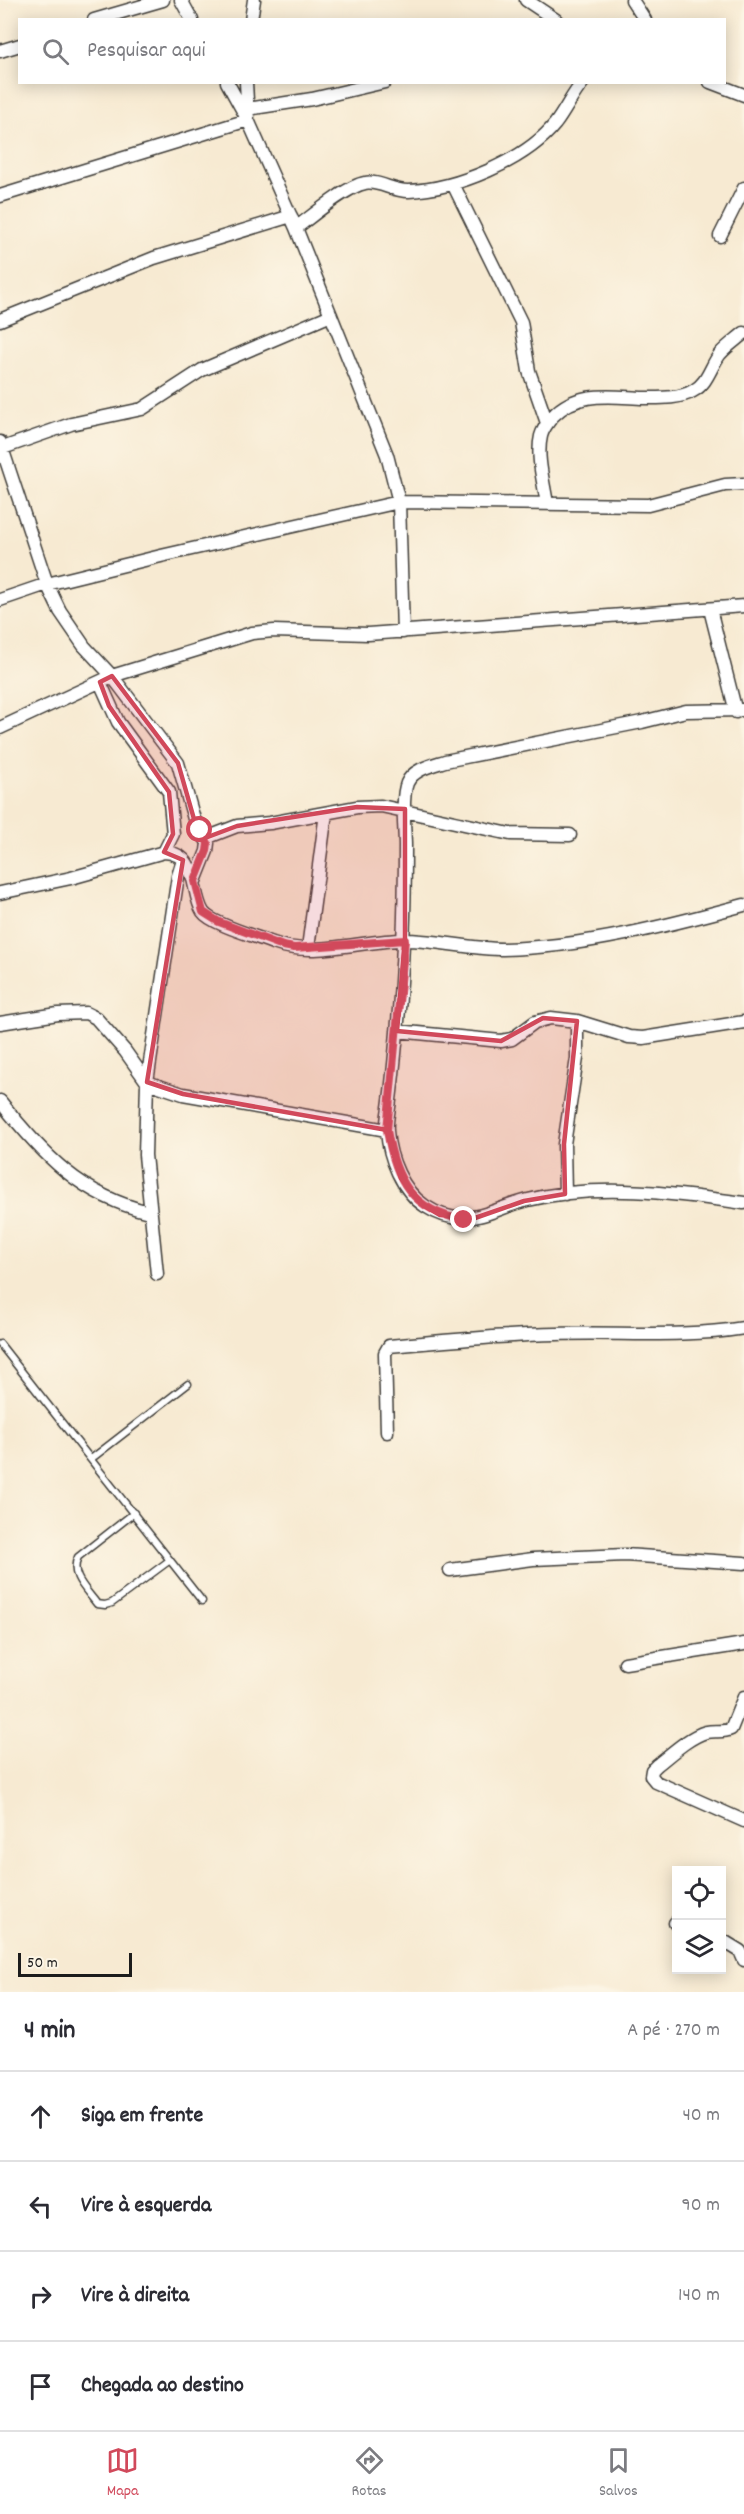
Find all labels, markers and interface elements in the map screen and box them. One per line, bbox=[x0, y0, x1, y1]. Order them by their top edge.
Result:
search box bbox=[18, 18, 726, 84]
icon: search bbox=[39, 35, 72, 68]
text: Pesquisar aqui bbox=[87, 36, 206, 67]
route start bbox=[186, 816, 212, 842]
route end bbox=[450, 1206, 476, 1232]
map controls bbox=[672, 1866, 726, 1974]
button: locate bbox=[672, 1866, 726, 1920]
button: layers bbox=[672, 1920, 726, 1974]
scale bar bbox=[18, 1950, 132, 1978]
text: 50 m bbox=[27, 1952, 58, 1975]
text: 4 min bbox=[24, 2013, 75, 2050]
text: A pé · 270 m bbox=[627, 2017, 720, 2045]
icon: ahead bbox=[24, 2100, 57, 2133]
text: Siga em frente bbox=[81, 2101, 203, 2132]
text: 40 m bbox=[682, 2102, 720, 2130]
icon: left bbox=[24, 2190, 57, 2223]
text: Vire à esquerda bbox=[81, 2191, 211, 2222]
text: 90 m bbox=[682, 2192, 720, 2220]
icon: right bbox=[24, 2280, 57, 2313]
text: Vire à direita bbox=[81, 2281, 189, 2312]
text: 140 m bbox=[678, 2282, 720, 2310]
icon: arrive bbox=[24, 2370, 57, 2403]
text: Chegada ao destino bbox=[81, 2371, 244, 2402]
tab: Mapa bbox=[106, 2444, 139, 2503]
tab: Rotas bbox=[352, 2444, 387, 2503]
tab: Salvos bbox=[599, 2444, 638, 2503]

